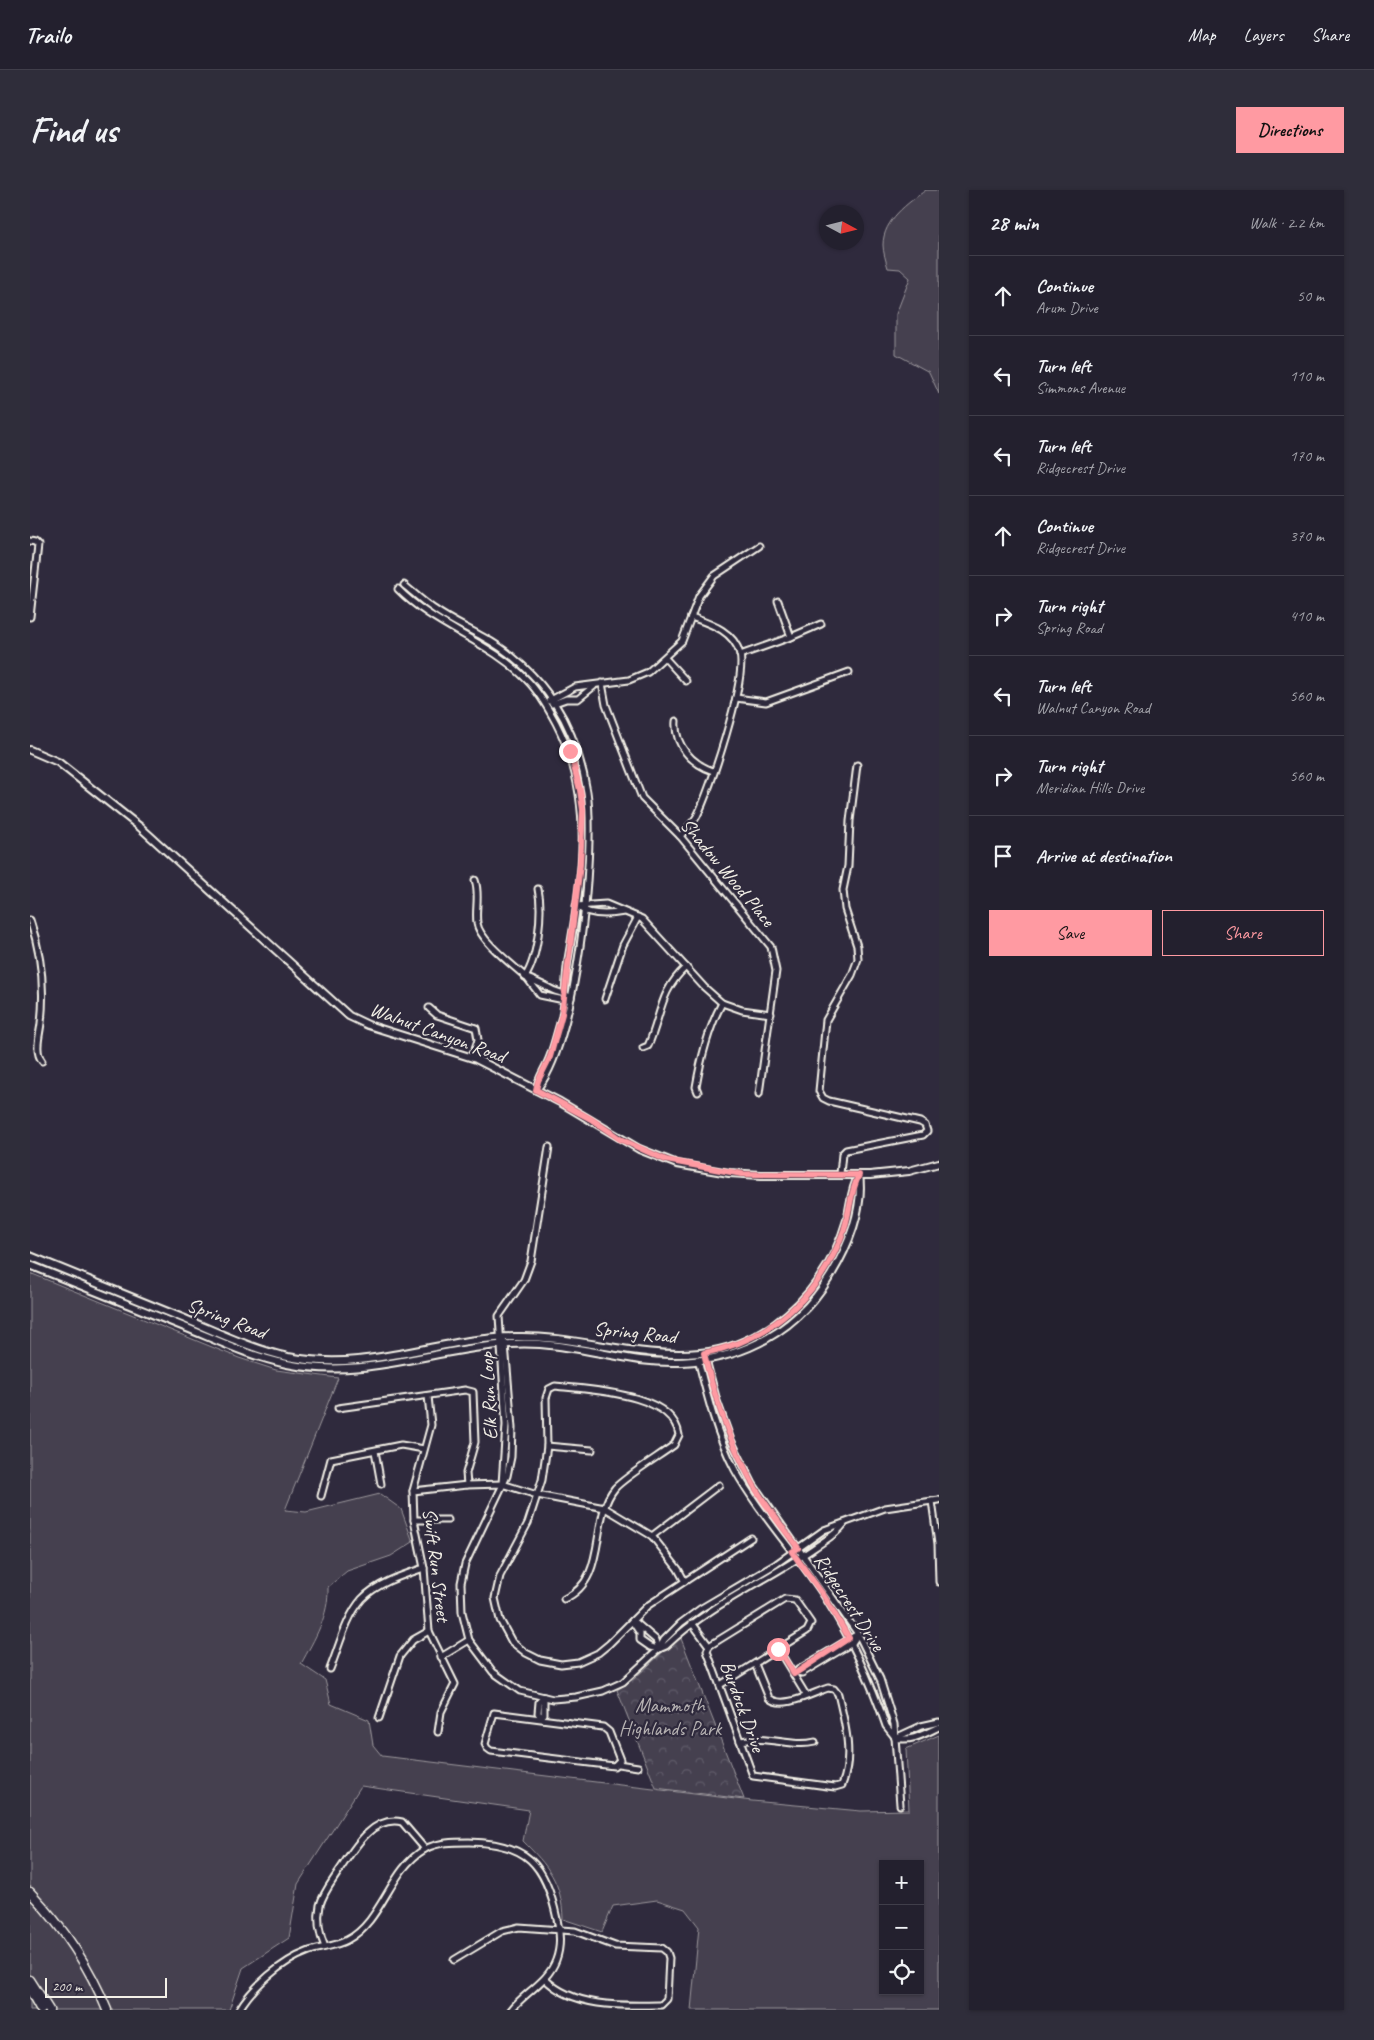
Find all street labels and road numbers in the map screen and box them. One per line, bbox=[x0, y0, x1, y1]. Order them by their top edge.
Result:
street label: Shadow Wood Place bbox=[675, 813, 781, 933]
street label: Walnut Canyon Road bbox=[367, 996, 512, 1070]
street label: Spring Road bbox=[184, 1292, 273, 1346]
street label: Spring Road bbox=[592, 1316, 681, 1350]
street label: Elk Run Loop bbox=[474, 1350, 503, 1440]
street label: Swift Run Street bbox=[417, 1507, 456, 1625]
street label: Ridgecrest Drive bbox=[809, 1549, 891, 1657]
street label: Burdock Drive bbox=[715, 1657, 771, 1757]

